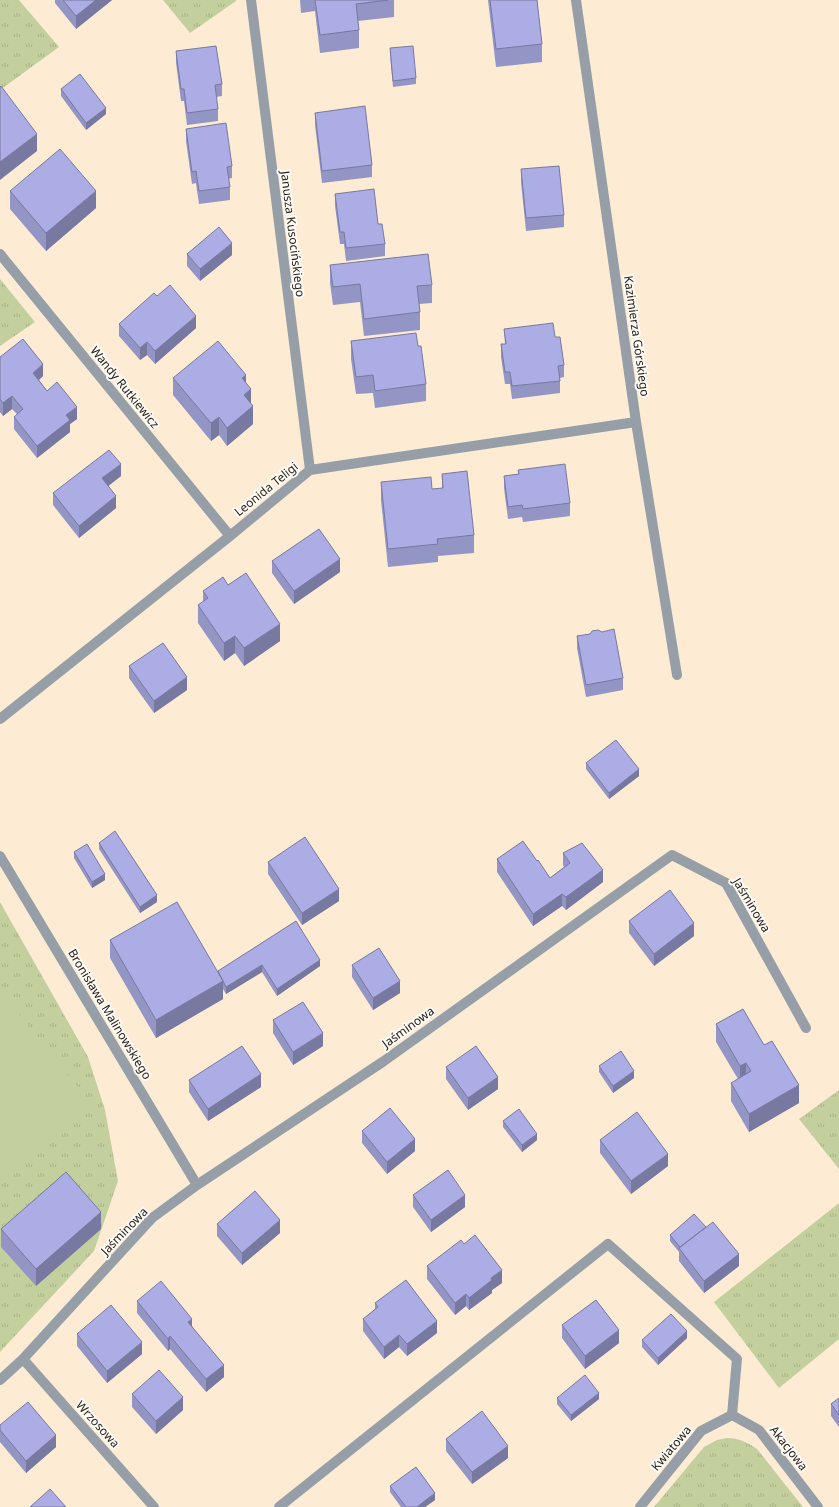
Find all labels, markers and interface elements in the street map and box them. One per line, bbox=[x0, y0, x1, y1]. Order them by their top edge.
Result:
street label: Janusza Kusocińskiego bbox=[277, 169, 309, 298]
street label: Kazimierza Górskiego bbox=[620, 274, 654, 398]
street label: Wandy Rutkiewicz bbox=[87, 342, 164, 432]
street label: Leonida Teligi bbox=[231, 458, 301, 520]
street label: Jaśminowa bbox=[729, 874, 775, 935]
street label: Bronisława Malinowskiego bbox=[64, 946, 156, 1082]
street label: Jaśminowa bbox=[378, 1002, 438, 1052]
street label: Jaśminowa bbox=[96, 1203, 151, 1259]
street label: Wrzosowa bbox=[72, 1397, 124, 1451]
street label: Kwiatowa bbox=[647, 1422, 695, 1474]
street label: Akacjowa bbox=[766, 1422, 812, 1474]

